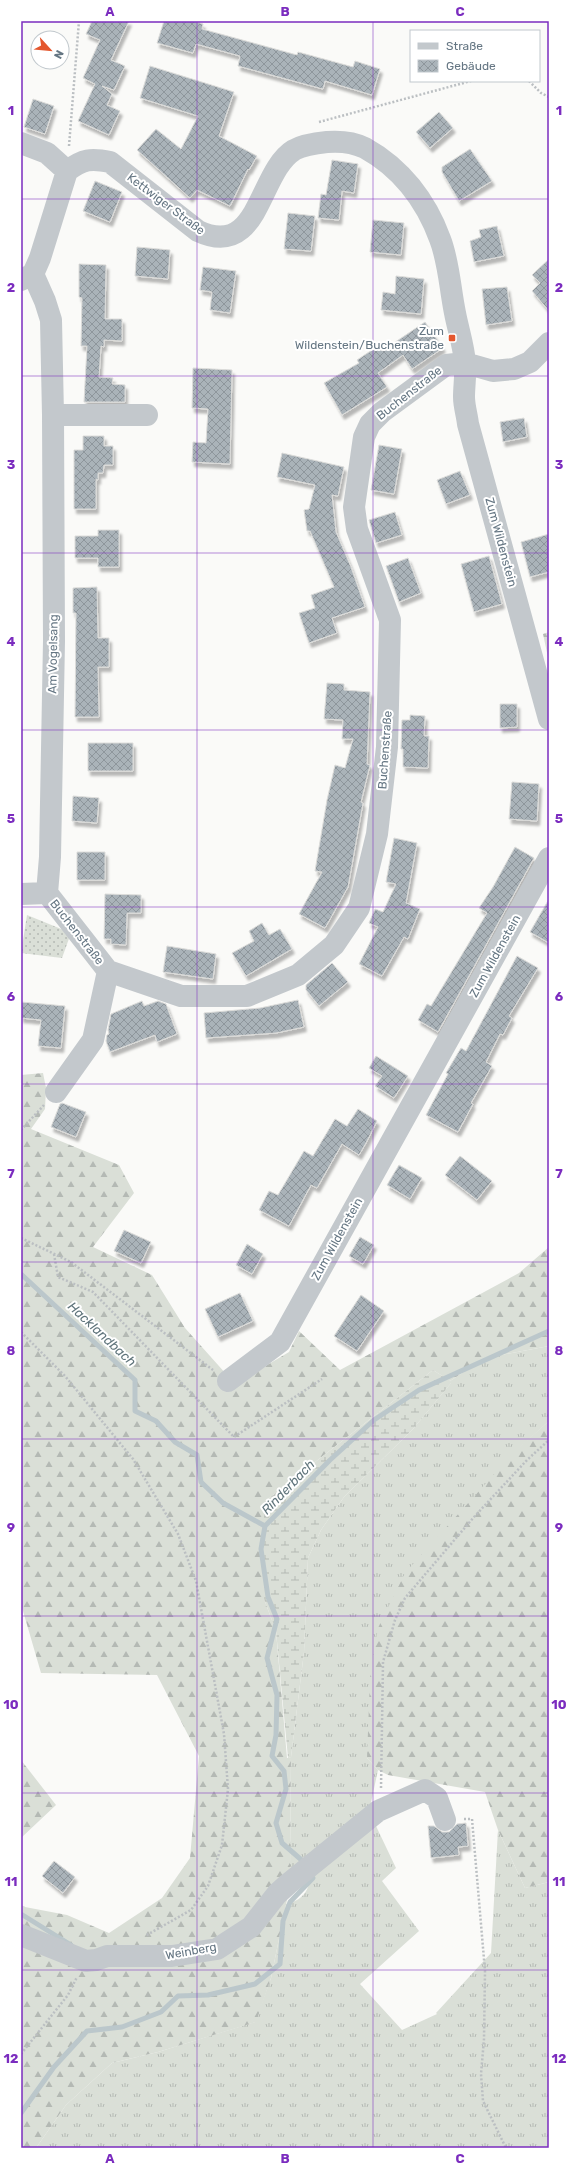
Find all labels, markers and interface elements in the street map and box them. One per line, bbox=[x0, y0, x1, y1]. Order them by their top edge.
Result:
text: A bbox=[105, 4, 115, 19]
text: B bbox=[280, 4, 290, 19]
text: C bbox=[455, 4, 465, 19]
north arrow bbox=[30, 30, 70, 70]
legend bbox=[410, 30, 540, 82]
text: Straße bbox=[446, 39, 483, 53]
text: N bbox=[51, 48, 66, 61]
text: Gebäude bbox=[446, 59, 496, 73]
text: 1 bbox=[8, 103, 14, 118]
text: 1 bbox=[556, 103, 562, 118]
street label: Kettwiger Straße bbox=[124, 170, 208, 238]
text: 2 bbox=[7, 280, 15, 295]
text: 2 bbox=[555, 280, 563, 295]
place label: Zum Wildenstein/Buchenstraße bbox=[295, 324, 444, 352]
marker: Zum Wildenstein/Buchenstraße bbox=[447, 333, 457, 343]
street label: Buchenstraße bbox=[374, 363, 445, 423]
text: 3 bbox=[7, 457, 16, 472]
text: 3 bbox=[555, 457, 564, 472]
street label: Zum Wildenstein bbox=[482, 496, 520, 588]
street label: Am Vogelsang bbox=[45, 614, 61, 694]
text: 4 bbox=[7, 634, 16, 649]
text: 4 bbox=[555, 634, 564, 649]
street label: Buchenstraße bbox=[375, 710, 395, 790]
text: 5 bbox=[7, 811, 15, 826]
text: 5 bbox=[555, 811, 563, 826]
street label: Buchenstraße bbox=[47, 897, 107, 968]
street label: Zum Wildenstein bbox=[467, 912, 523, 1000]
text: 6 bbox=[7, 989, 16, 1004]
text: 6 bbox=[555, 989, 564, 1004]
text: 7 bbox=[7, 1166, 15, 1181]
text: 7 bbox=[555, 1166, 563, 1181]
street label: Zum Wildenstein bbox=[309, 1195, 365, 1283]
water label: Hacklandbach bbox=[65, 1299, 139, 1369]
text: 8 bbox=[7, 1343, 16, 1358]
text: 8 bbox=[555, 1343, 564, 1358]
water label: Rinderbach bbox=[258, 1457, 318, 1517]
text: 9 bbox=[7, 1520, 15, 1535]
text: 9 bbox=[555, 1520, 563, 1535]
text: 10 bbox=[3, 1697, 19, 1712]
text: 10 bbox=[551, 1697, 567, 1712]
text: 11 bbox=[5, 1874, 17, 1889]
text: 11 bbox=[553, 1874, 565, 1889]
street label: Weinberg bbox=[164, 1940, 218, 1962]
text: 12 bbox=[4, 2051, 18, 2066]
text: 12 bbox=[552, 2051, 566, 2066]
text: A bbox=[105, 2151, 115, 2166]
text: B bbox=[280, 2151, 290, 2166]
text: C bbox=[455, 2151, 465, 2166]

